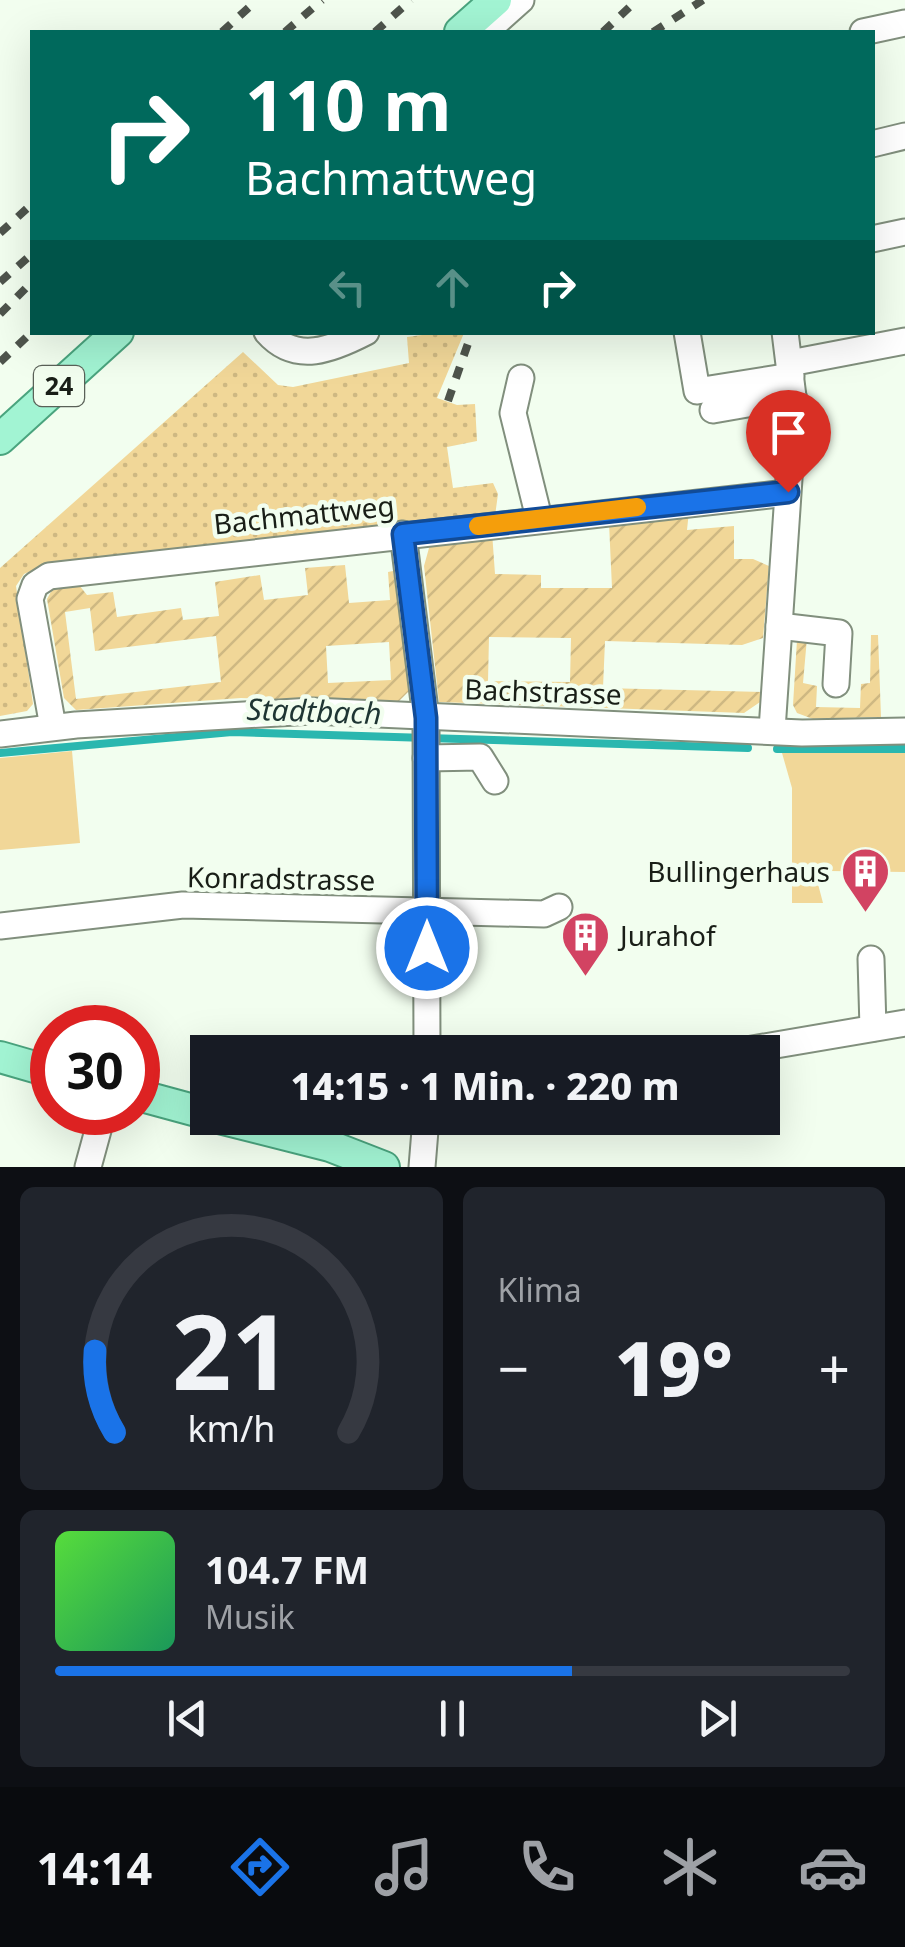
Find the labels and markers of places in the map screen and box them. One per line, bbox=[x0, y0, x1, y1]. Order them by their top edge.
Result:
pin bbox=[746, 390, 831, 493]
building icon: Bullingerhaus bbox=[839, 846, 891, 914]
place label: Bullingerhaus bbox=[647, 852, 830, 890]
building icon: Jurahof bbox=[559, 910, 611, 978]
place label: Jurahof bbox=[617, 916, 717, 954]

